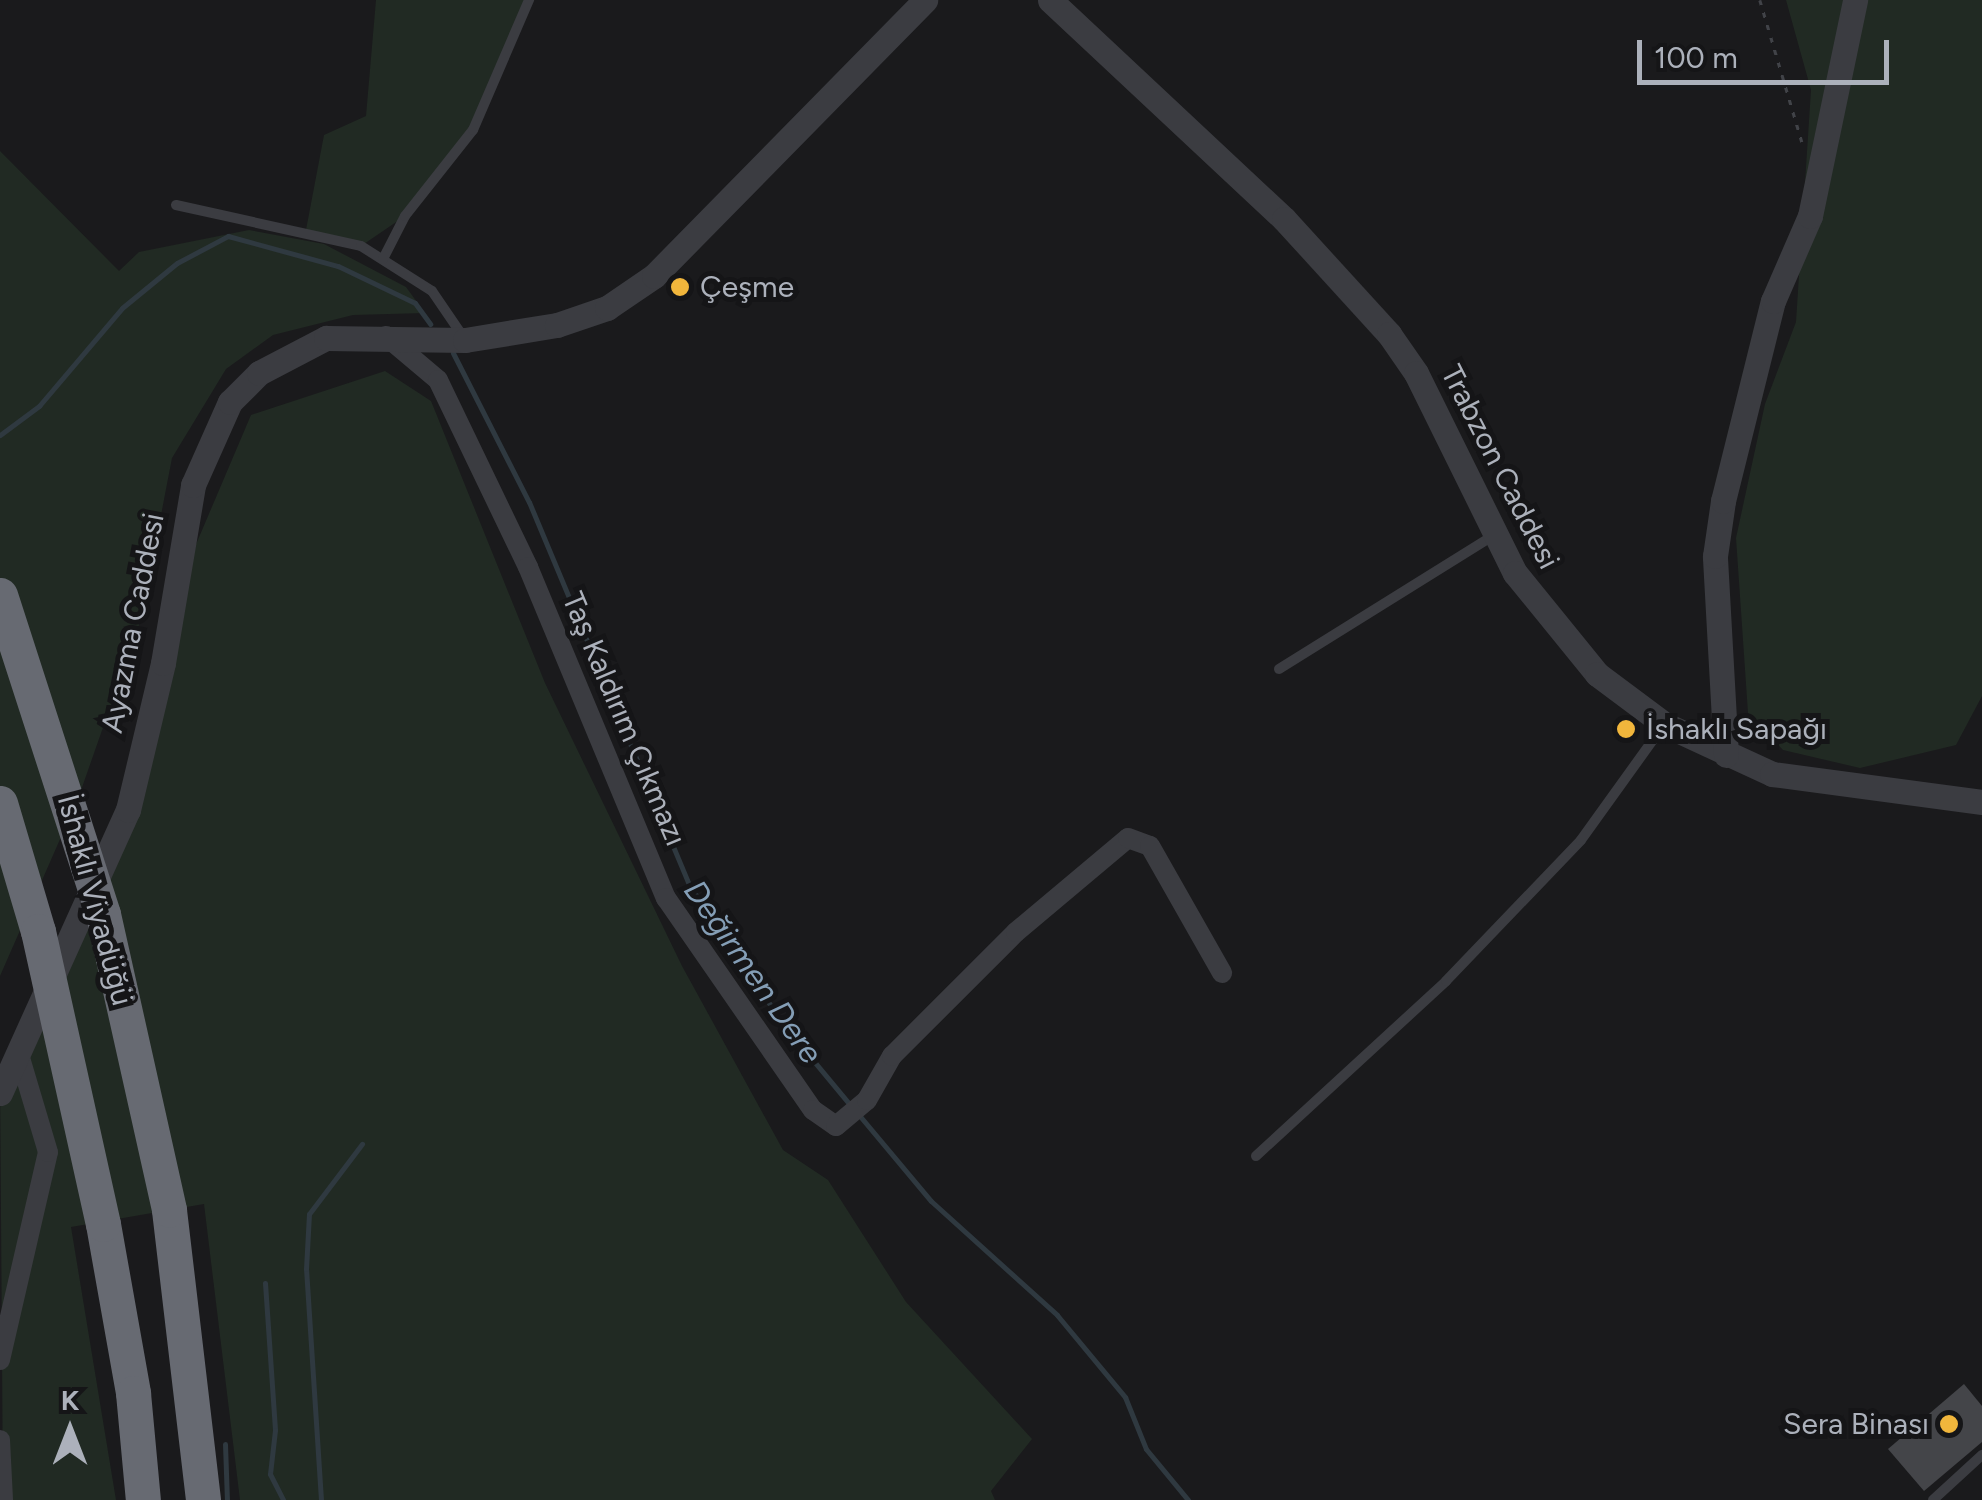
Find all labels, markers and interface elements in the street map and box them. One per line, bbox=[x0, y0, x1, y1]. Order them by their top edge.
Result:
scale bar bbox=[1642, 20, 1894, 82]
text: 100 m bbox=[1654, 39, 1738, 76]
place label: Çeşme bbox=[700, 269, 794, 305]
marker: Çeşme bbox=[669, 276, 691, 298]
street label: Trabzon Caddesi bbox=[1433, 359, 1567, 575]
street label: Ayazma Caddesi bbox=[94, 510, 172, 736]
street label: Taş Kaldırım Çıkmazı bbox=[554, 587, 694, 851]
place label: İshaklı Sapağı bbox=[1646, 711, 1827, 747]
marker: İshaklı Sapağı bbox=[1615, 718, 1637, 740]
street label: İshaklı Viyadüğü bbox=[50, 791, 140, 1009]
water label: Değirmen Dere bbox=[676, 873, 830, 1071]
north arrow bbox=[20, 1380, 120, 1480]
text: K bbox=[61, 1383, 79, 1417]
place label: Sera Binası bbox=[1783, 1406, 1929, 1442]
marker: Sera Binası bbox=[1938, 1413, 1960, 1435]

